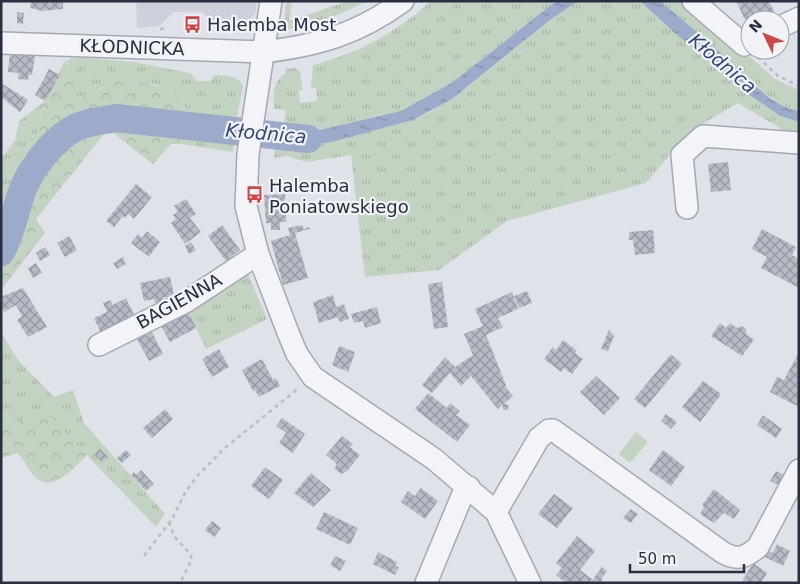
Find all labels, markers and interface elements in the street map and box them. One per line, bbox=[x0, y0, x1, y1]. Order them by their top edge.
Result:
north arrow bbox=[740, 10, 790, 60]
bus stop icon: Halemba Most bbox=[183, 14, 203, 34]
place label: Halemba Most bbox=[207, 14, 336, 35]
text: N bbox=[746, 16, 765, 36]
water label: Kłodnica bbox=[685, 29, 761, 97]
street label: KŁODNICKA bbox=[79, 35, 186, 59]
water label: Kłodnica bbox=[225, 119, 307, 147]
place label: Halemba Poniatowskiego bbox=[269, 175, 409, 217]
bus stop icon: Halemba Poniatowskiego bbox=[245, 185, 265, 205]
street label: BAGIENNA bbox=[133, 269, 226, 333]
scale bar bbox=[630, 542, 744, 574]
text: 50 m bbox=[638, 550, 676, 568]

